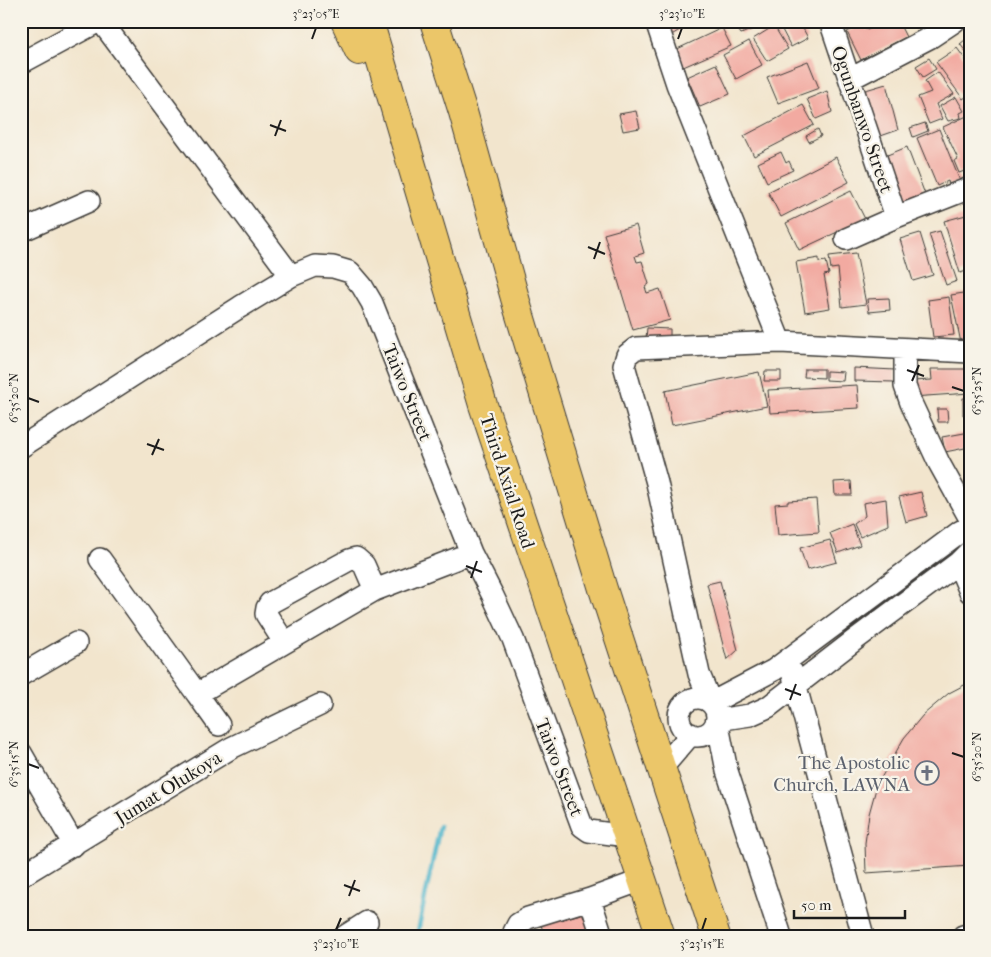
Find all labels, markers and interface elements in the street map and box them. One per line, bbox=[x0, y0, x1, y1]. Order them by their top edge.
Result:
text: 3°23'05"E bbox=[293, 7, 339, 21]
text: 3°23'10"E bbox=[659, 7, 705, 21]
street label: Ogunbanwo Street bbox=[827, 43, 898, 196]
street label: Taiwo Street bbox=[378, 341, 437, 444]
text: 6°35'25"N bbox=[970, 367, 984, 415]
text: 6°35'20"N bbox=[7, 373, 21, 423]
street label: Third Axial Road bbox=[475, 411, 539, 552]
street label: Taiwo Street bbox=[530, 715, 588, 820]
text: 6°35'20"N bbox=[970, 732, 984, 782]
text: 6°35'15"N bbox=[7, 741, 21, 787]
street label: Jumat Olukoya bbox=[110, 746, 226, 830]
place label: The Apostolic Church, LAWNA bbox=[773, 752, 911, 796]
church icon: The Apostolic Church, LAWNA bbox=[914, 760, 940, 786]
scale bar bbox=[794, 887, 905, 919]
text: 50 m bbox=[801, 896, 832, 914]
text: 3°23'10"E bbox=[313, 937, 359, 951]
text: 3°23'15"E bbox=[680, 937, 724, 951]

